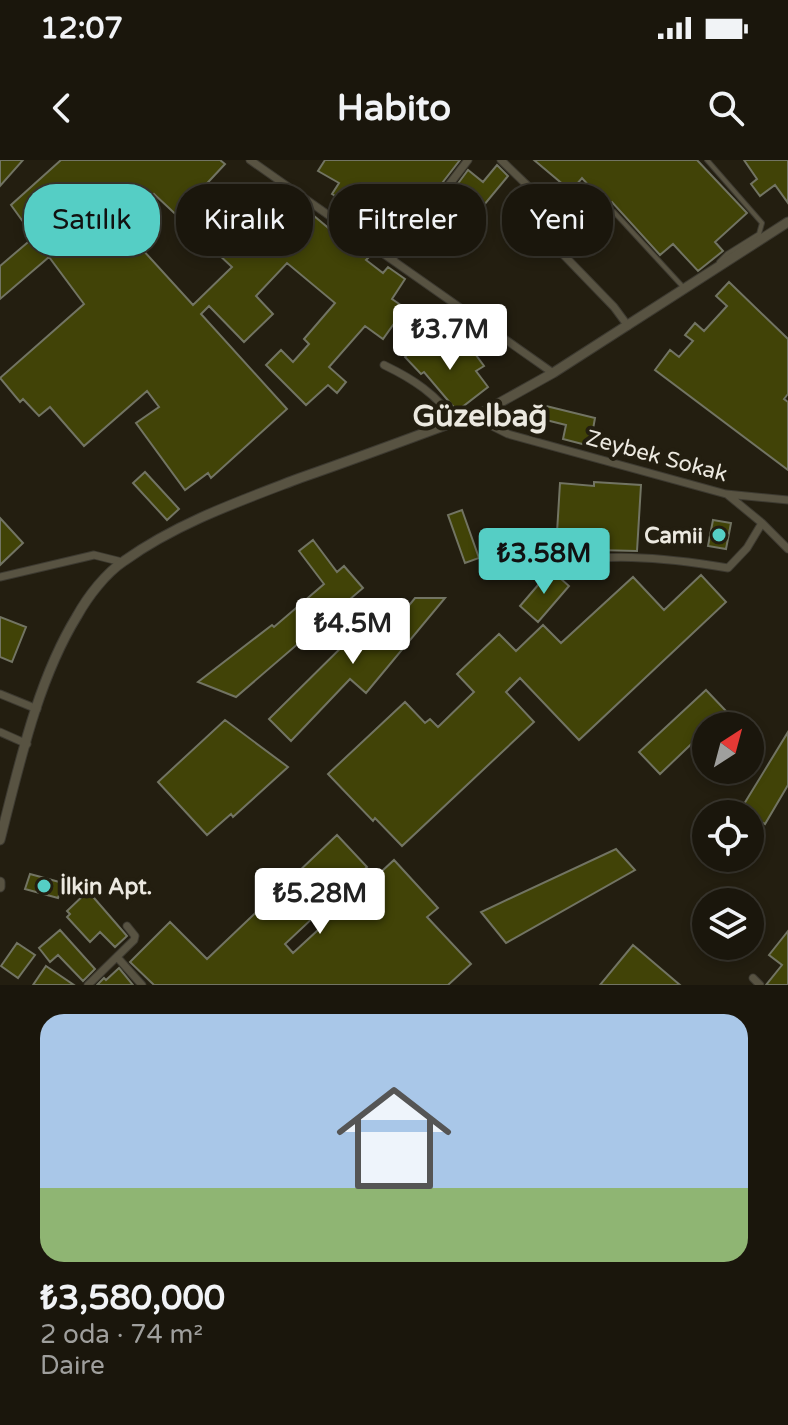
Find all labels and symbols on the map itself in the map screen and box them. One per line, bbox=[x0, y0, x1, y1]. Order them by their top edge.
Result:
pin: ₺3.7M bbox=[394, 304, 506, 372]
district label: Güzelbağ bbox=[412, 398, 548, 435]
street label: Zeybek Sokak bbox=[583, 425, 730, 487]
place label: Camii bbox=[644, 523, 703, 549]
marker: Camii bbox=[710, 526, 728, 544]
pin: ₺3.58M bbox=[479, 528, 609, 596]
pin: ₺4.5M bbox=[297, 598, 409, 666]
north arrow bbox=[692, 712, 764, 784]
pin: ₺5.28M bbox=[255, 868, 385, 936]
place label: İlkin Apt. bbox=[60, 873, 152, 900]
marker: İlkin Apt. bbox=[35, 877, 53, 895]

